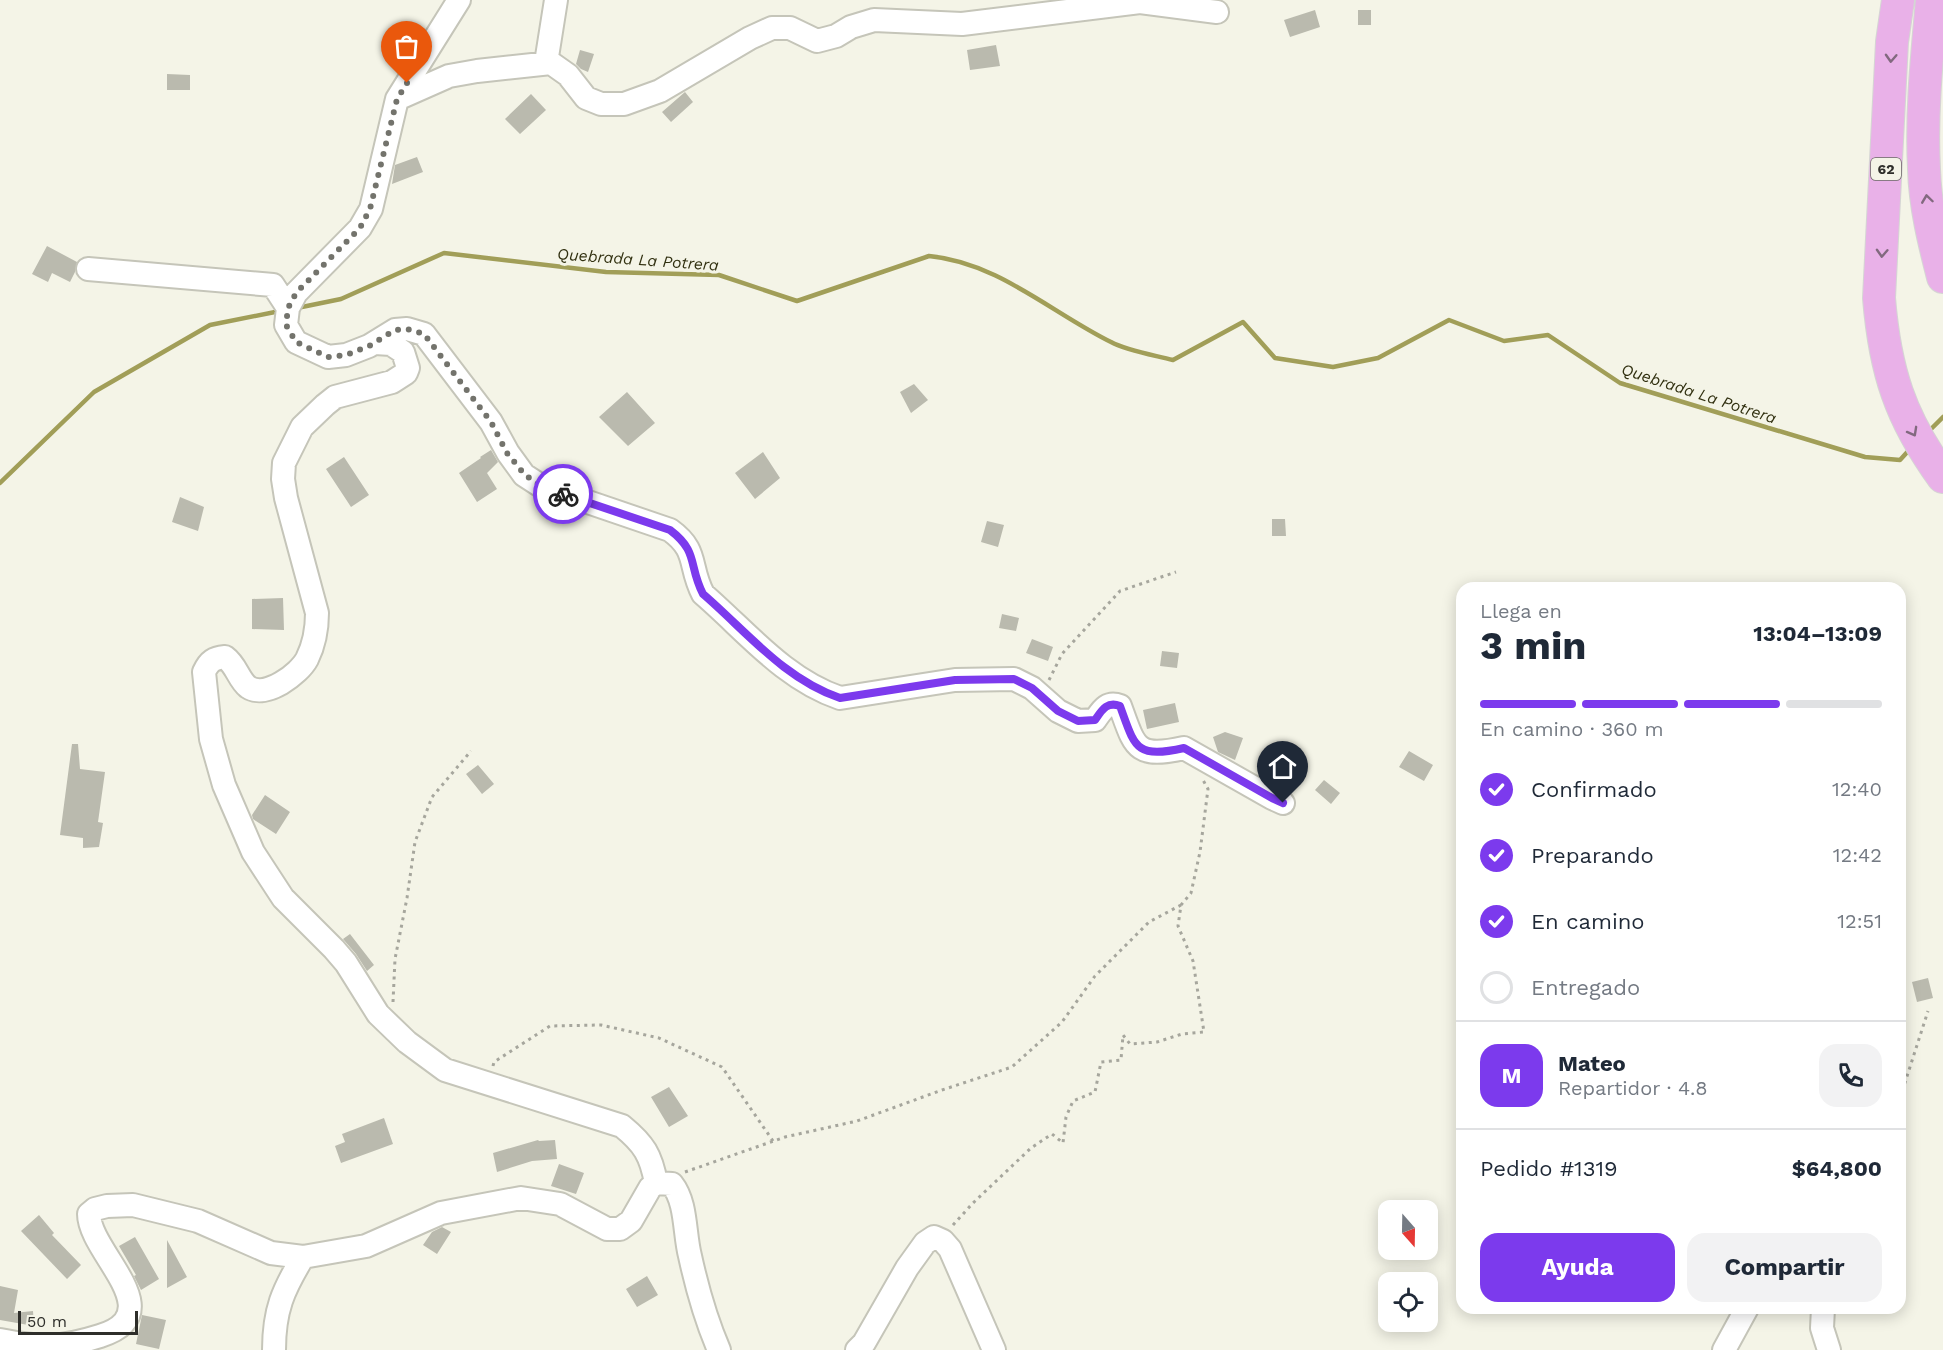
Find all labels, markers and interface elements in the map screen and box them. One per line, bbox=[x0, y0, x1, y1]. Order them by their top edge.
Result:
pin bbox=[381, 21, 432, 83]
icon: bag bbox=[390, 30, 423, 63]
one-way arrow bbox=[1885, 54, 1898, 63]
road number: 62 bbox=[1871, 158, 1901, 180]
one-way arrow bbox=[1922, 194, 1934, 203]
water label: Quebrada La Potrera bbox=[557, 244, 719, 275]
one-way arrow bbox=[1875, 248, 1888, 257]
water label: Quebrada La Potrera bbox=[1619, 359, 1779, 428]
one-way arrow bbox=[1906, 426, 1917, 436]
courier bbox=[533, 464, 593, 524]
icon: bike bbox=[547, 478, 580, 511]
text: Llega en bbox=[1480, 599, 1562, 623]
text: 13:04–13:09 bbox=[1753, 621, 1882, 646]
text: 3 min bbox=[1480, 623, 1587, 668]
text: En camino · 360 m bbox=[1480, 717, 1664, 741]
pin bbox=[1257, 741, 1308, 803]
icon: home bbox=[1266, 750, 1299, 783]
icon: check bbox=[1480, 773, 1513, 806]
text: Confirmado bbox=[1531, 777, 1657, 802]
text: 12:40 bbox=[1832, 777, 1882, 801]
icon: check bbox=[1480, 839, 1513, 872]
text: Preparando bbox=[1531, 843, 1654, 868]
text: 12:42 bbox=[1833, 843, 1882, 867]
icon: check bbox=[1480, 905, 1513, 938]
text: En camino bbox=[1531, 909, 1645, 934]
text: 12:51 bbox=[1837, 909, 1882, 933]
text: Entregado bbox=[1531, 975, 1640, 1000]
button: phone bbox=[1819, 1044, 1882, 1107]
text: Mateo bbox=[1558, 1051, 1626, 1076]
text: M bbox=[1501, 1063, 1522, 1088]
text: Repartidor · 4.8 bbox=[1558, 1076, 1708, 1100]
text: Pedido #1319 bbox=[1480, 1156, 1618, 1181]
text: $64,800 bbox=[1792, 1156, 1882, 1181]
north arrow bbox=[1378, 1200, 1438, 1260]
map controls bbox=[1378, 1200, 1438, 1332]
button: Ayuda bbox=[1480, 1233, 1675, 1302]
button: Compartir bbox=[1687, 1233, 1882, 1302]
button: locate bbox=[1378, 1272, 1438, 1332]
scale bar bbox=[18, 1308, 138, 1336]
text: 50 m bbox=[27, 1312, 67, 1331]

